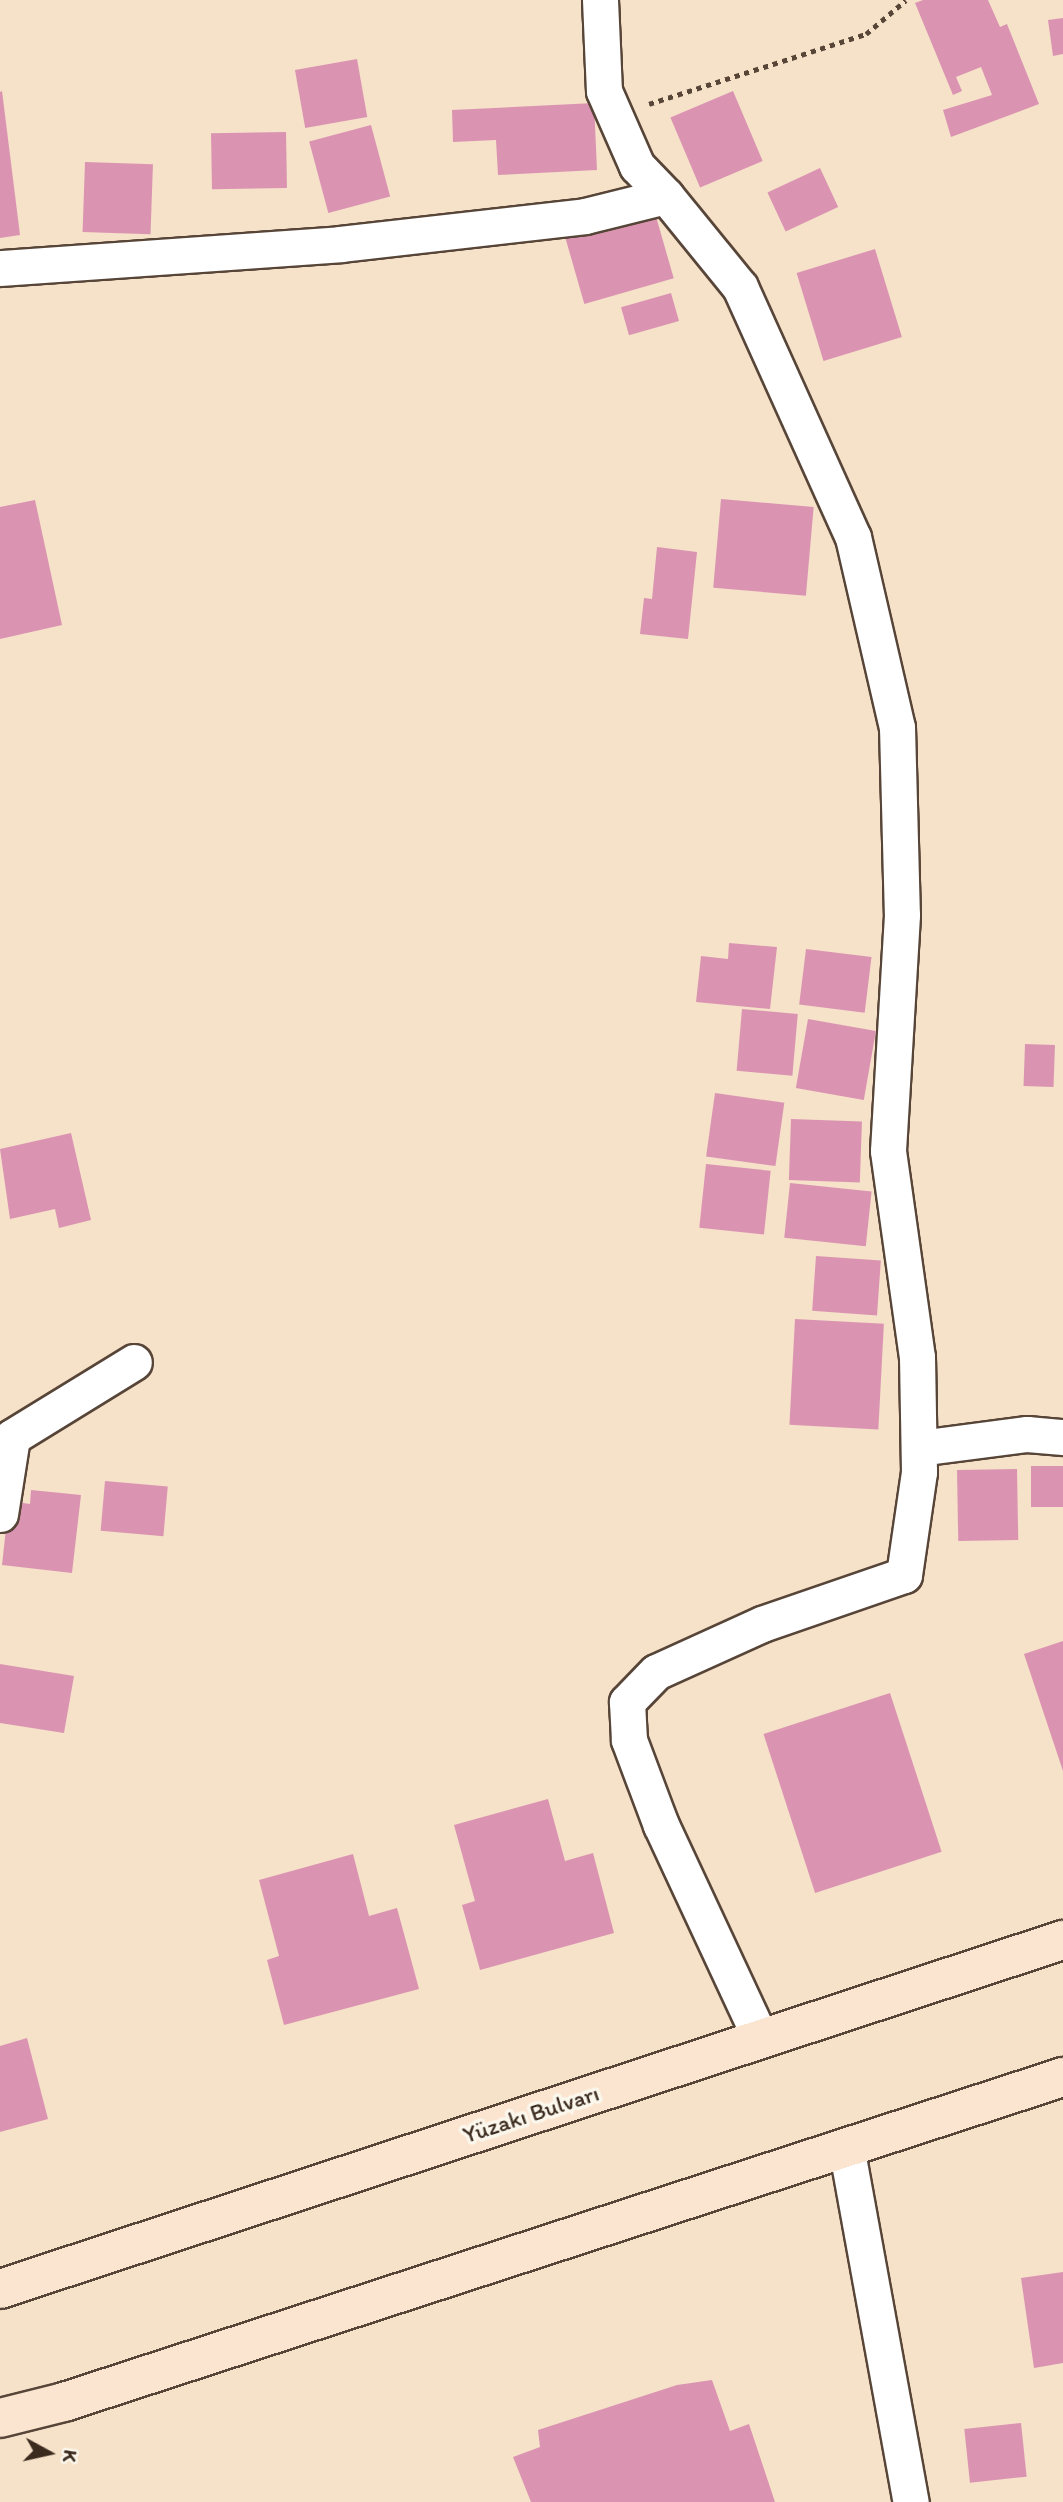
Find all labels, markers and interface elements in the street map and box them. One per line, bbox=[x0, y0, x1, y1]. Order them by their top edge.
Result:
street label: Yüzakı Bulvarı bbox=[459, 2079, 603, 2149]
north arrow bbox=[14, 2418, 84, 2488]
text: K bbox=[58, 2448, 83, 2464]

